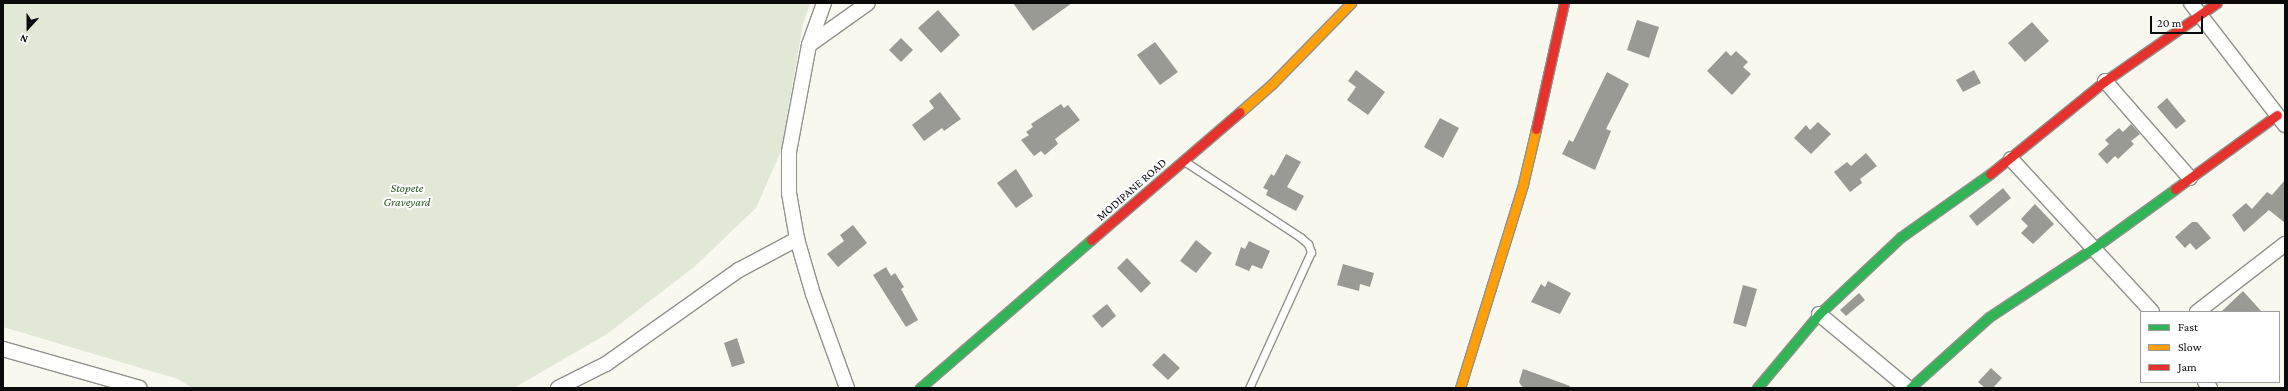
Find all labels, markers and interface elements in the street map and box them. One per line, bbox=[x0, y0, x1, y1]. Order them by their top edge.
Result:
north arrow bbox=[8, 8, 48, 48]
scale bar bbox=[2152, 8, 2205, 34]
text: 20 m bbox=[2157, 16, 2181, 30]
text: N bbox=[18, 32, 29, 46]
street label: MODIPANE ROAD bbox=[1094, 156, 1170, 224]
park label: Stopete Graveyard bbox=[384, 182, 430, 210]
legend bbox=[2140, 311, 2280, 383]
text: Fast bbox=[2178, 320, 2198, 334]
text: Slow bbox=[2178, 340, 2202, 354]
text: Jam bbox=[2178, 360, 2197, 374]

